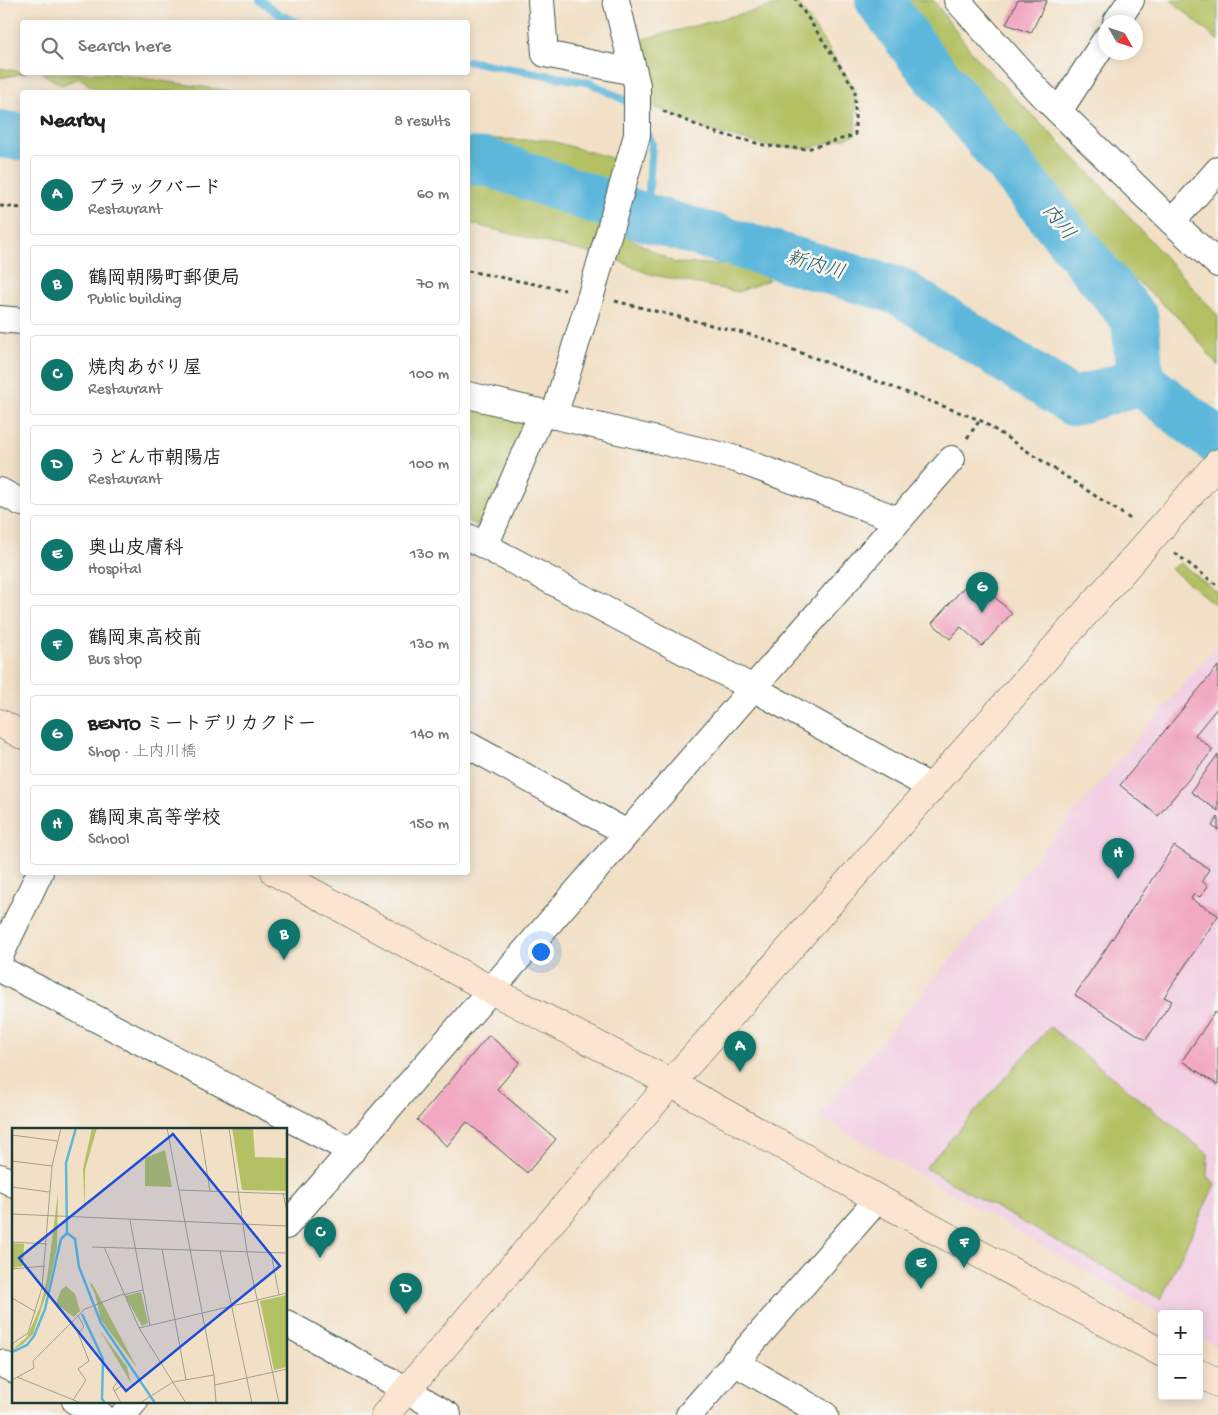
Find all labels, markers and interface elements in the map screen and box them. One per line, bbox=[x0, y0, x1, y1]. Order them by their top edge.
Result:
north arrow bbox=[1098, 15, 1143, 60]
search box bbox=[20, 20, 470, 75]
icon: search bbox=[38, 34, 66, 62]
text: Search here bbox=[78, 36, 172, 59]
text: Nearby bbox=[40, 110, 105, 135]
text: 8 results bbox=[394, 113, 450, 132]
text: ブラックバード bbox=[88, 178, 221, 201]
text: A bbox=[52, 186, 62, 205]
text: 60 m bbox=[417, 186, 449, 205]
water label: 内川 bbox=[1035, 200, 1079, 246]
text: Restaurant bbox=[88, 201, 162, 220]
water label: 新内川 bbox=[783, 247, 847, 286]
text: 鶴岡朝陽町郵便局 bbox=[88, 268, 240, 291]
text: B bbox=[53, 276, 61, 295]
text: 70 m bbox=[416, 276, 449, 295]
text: Public building bbox=[88, 291, 182, 310]
text: 焼肉あがり屋 bbox=[88, 358, 202, 381]
text: C bbox=[53, 366, 61, 385]
text: 100 m bbox=[409, 366, 449, 385]
text: Restaurant bbox=[88, 381, 162, 400]
text: うどん市朝陽店 bbox=[88, 448, 222, 471]
text: D bbox=[52, 456, 62, 475]
text: 100 m bbox=[409, 456, 449, 475]
text: Restaurant bbox=[88, 471, 162, 490]
text: 奥山皮膚科 bbox=[88, 538, 183, 561]
text: E bbox=[52, 546, 62, 565]
text: 130 m bbox=[410, 546, 449, 565]
text: Hospital bbox=[88, 561, 142, 580]
pin: G bbox=[966, 572, 998, 613]
text: 鶴岡東高校前 bbox=[88, 628, 202, 651]
text: F bbox=[53, 636, 61, 655]
text: 130 m bbox=[410, 636, 449, 655]
text: Bus stop bbox=[88, 651, 142, 670]
text: BENTO ミートデリカクドー bbox=[88, 714, 316, 737]
text: G bbox=[52, 726, 62, 745]
text: 140 m bbox=[411, 726, 449, 745]
text: Shop · 上内川橋 bbox=[88, 744, 197, 763]
text: 鶴岡東高等学校 bbox=[88, 808, 221, 831]
text: H bbox=[52, 816, 62, 835]
text: 150 m bbox=[410, 816, 449, 835]
text: School bbox=[88, 831, 130, 850]
pin: H bbox=[1102, 838, 1134, 879]
pin: B bbox=[268, 919, 300, 960]
your location bbox=[528, 939, 554, 965]
pin: A bbox=[724, 1031, 756, 1072]
inset map bbox=[12, 1128, 288, 1402]
pin: C bbox=[304, 1217, 336, 1258]
pin: F bbox=[948, 1227, 980, 1268]
pin: E bbox=[905, 1248, 937, 1289]
pin: D bbox=[390, 1273, 422, 1314]
map controls bbox=[1158, 1310, 1203, 1400]
button: + bbox=[1158, 1310, 1203, 1355]
button: − bbox=[1158, 1355, 1203, 1400]

